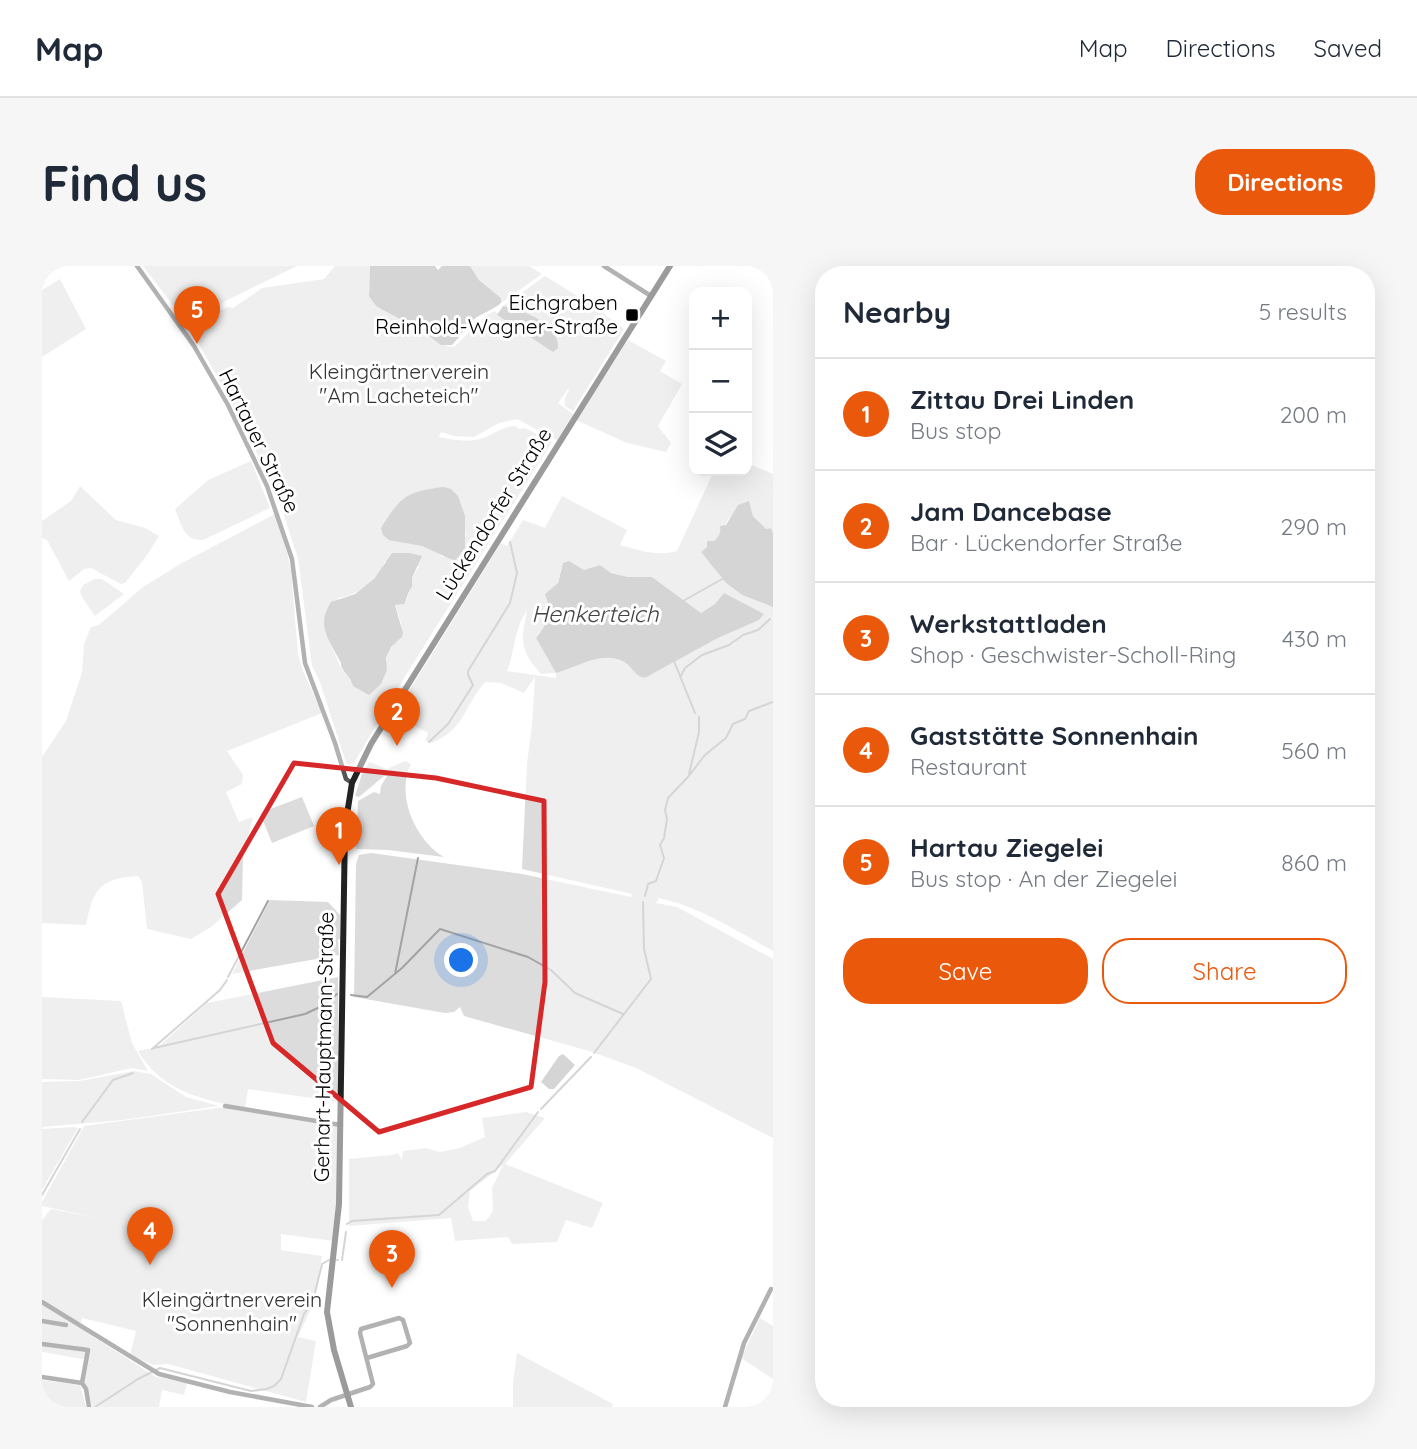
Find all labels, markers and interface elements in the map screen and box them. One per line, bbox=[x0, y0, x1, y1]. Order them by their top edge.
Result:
text: Map bbox=[35, 28, 103, 69]
text: Map bbox=[1079, 33, 1128, 63]
text: Directions bbox=[1166, 33, 1276, 63]
text: Saved bbox=[1314, 33, 1382, 63]
button: Directions bbox=[1195, 149, 1375, 215]
text: Find us bbox=[42, 152, 207, 213]
pin: 5 bbox=[174, 286, 220, 344]
map controls bbox=[689, 287, 752, 476]
button: + bbox=[689, 287, 752, 350]
place label: Eichgraben Reinhold-Wagner-Straße bbox=[375, 289, 618, 339]
text: Nearby bbox=[843, 293, 951, 331]
text: 5 results bbox=[1259, 297, 1347, 326]
marker: Eichgraben Reinhold-Wagner-Straße bbox=[624, 307, 640, 323]
button: − bbox=[689, 350, 752, 413]
park label: Kleingärtnerverein "Am Lacheteich" bbox=[309, 358, 489, 408]
street label: Hartauer Straße bbox=[214, 364, 306, 517]
text: Zittau Drei Linden bbox=[910, 383, 1134, 416]
text: 1 bbox=[862, 400, 870, 429]
text: 200 m bbox=[1280, 400, 1347, 429]
button: layers bbox=[689, 413, 752, 476]
text: Bus stop bbox=[910, 416, 1001, 445]
street label: Lückendorfer Straße bbox=[429, 422, 557, 605]
text: Jam Dancebase bbox=[910, 495, 1112, 528]
text: 2 bbox=[859, 512, 873, 541]
text: 290 m bbox=[1280, 512, 1347, 541]
text: Bar · Lückendorfer Straße bbox=[910, 528, 1183, 557]
water label: Henkerteich bbox=[531, 599, 659, 628]
text: Werkstattladen bbox=[910, 607, 1107, 640]
text: 3 bbox=[860, 624, 872, 653]
text: 430 m bbox=[1282, 624, 1347, 653]
text: Shop · Geschwister-Scholl-Ring bbox=[910, 640, 1236, 669]
pin: 2 bbox=[374, 688, 420, 746]
text: Gaststätte Sonnenhain bbox=[910, 719, 1199, 752]
text: 4 bbox=[859, 736, 873, 765]
text: 560 m bbox=[1281, 736, 1347, 765]
text: Restaurant bbox=[910, 752, 1027, 781]
pin: 1 bbox=[316, 807, 362, 865]
text: Hartau Ziegelei bbox=[910, 831, 1103, 864]
text: 5 bbox=[859, 848, 873, 877]
text: 860 m bbox=[1281, 848, 1347, 877]
text: Bus stop · An der Ziegelei bbox=[910, 864, 1177, 893]
street label: Gerhart-Hauptmann-Straße bbox=[308, 912, 338, 1182]
button: Save bbox=[843, 938, 1088, 1004]
button: Share bbox=[1102, 938, 1347, 1004]
your location bbox=[444, 943, 478, 977]
pin: 4 bbox=[127, 1207, 173, 1265]
pin: 3 bbox=[369, 1230, 415, 1288]
park label: Kleingärtnerverein "Sonnenhain" bbox=[142, 1286, 322, 1336]

